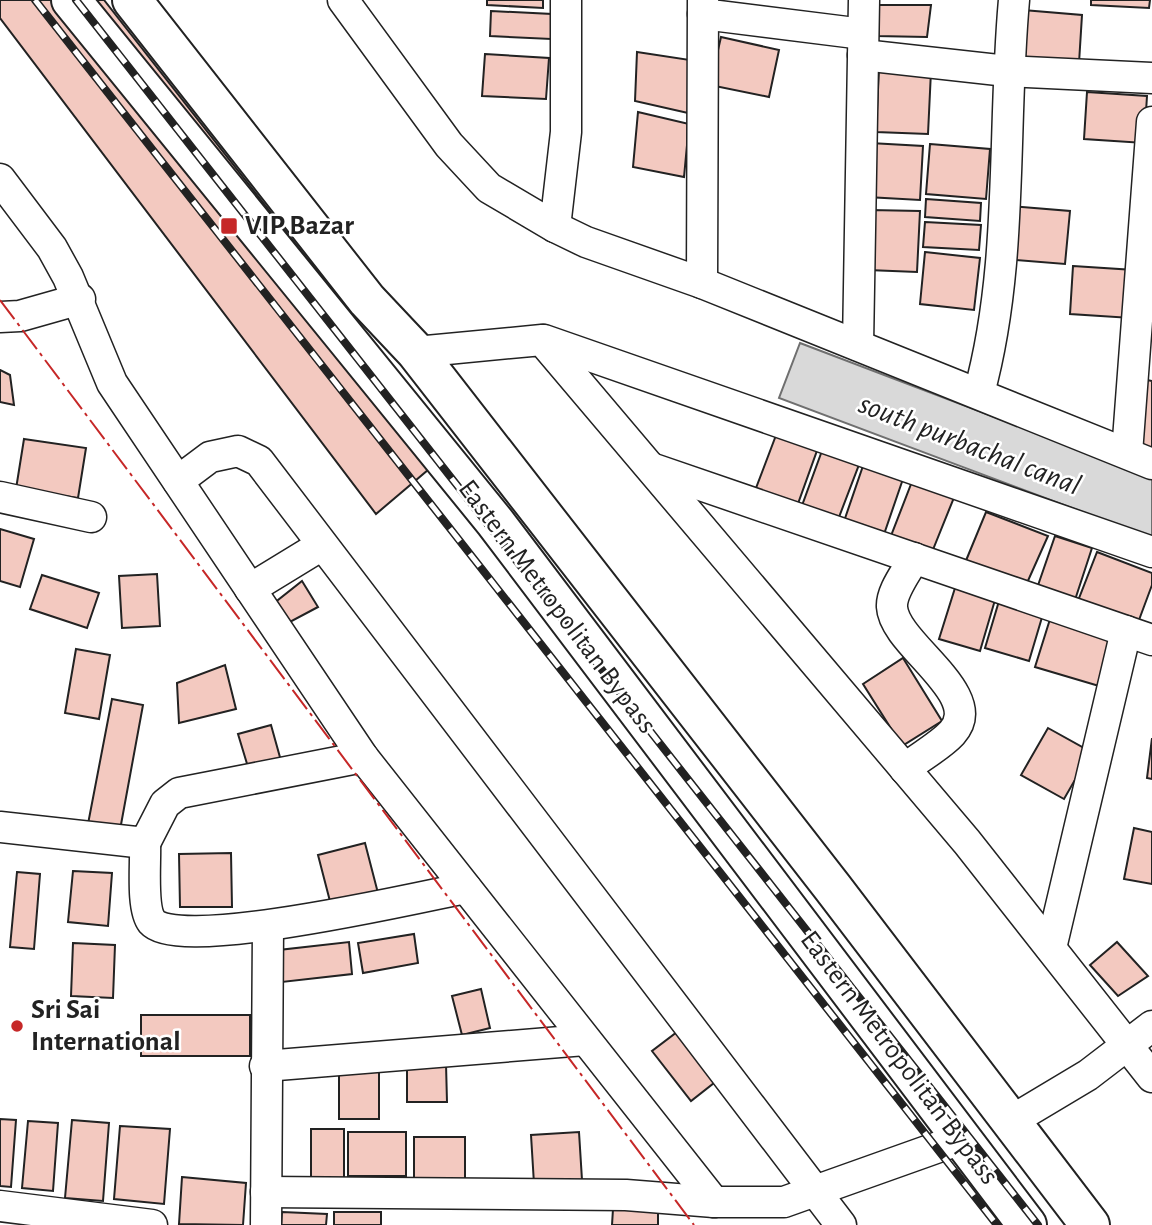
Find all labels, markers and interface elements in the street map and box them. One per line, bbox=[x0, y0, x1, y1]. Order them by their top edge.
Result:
place label: VIP Bazar bbox=[245, 212, 354, 240]
marker: VIP Bazar bbox=[219, 216, 239, 236]
water label: south purbachal canal bbox=[854, 389, 1085, 501]
street label: Eastern Metropolitan Bypass bbox=[453, 475, 661, 739]
street label: Eastern Metropolitan Bypass bbox=[795, 926, 1003, 1190]
place label: Sri Sai International bbox=[31, 996, 181, 1056]
marker: Sri Sai International bbox=[9, 1018, 25, 1034]

